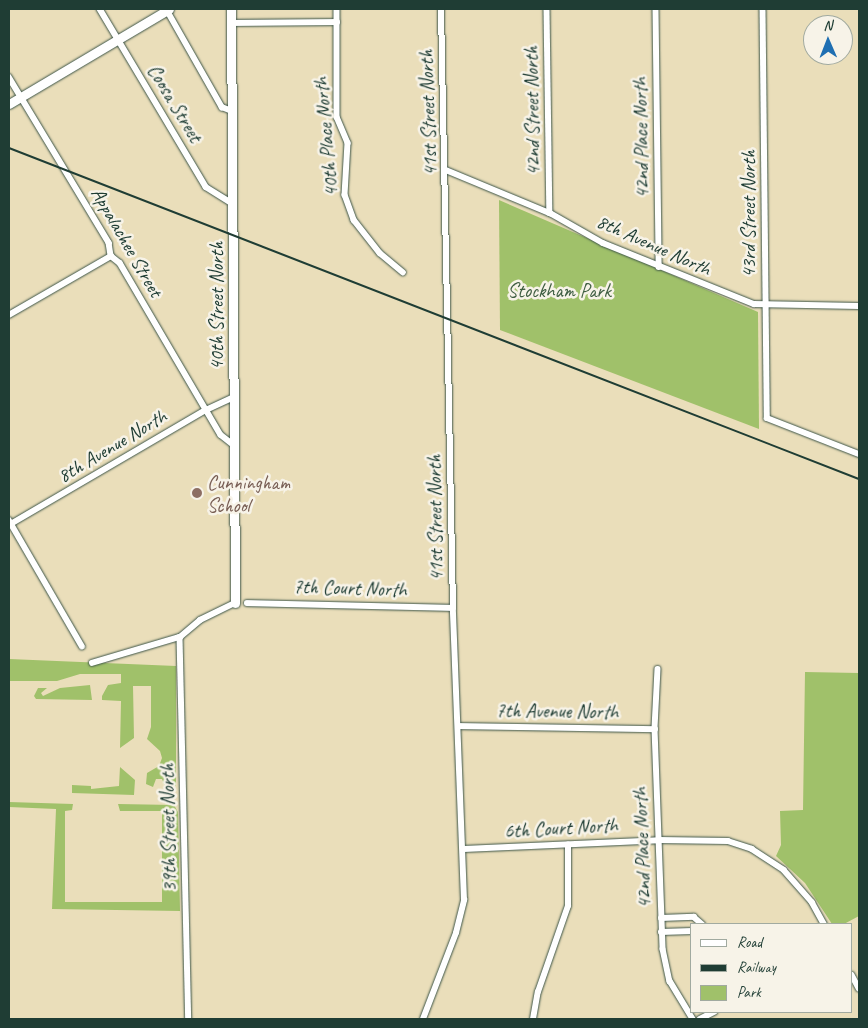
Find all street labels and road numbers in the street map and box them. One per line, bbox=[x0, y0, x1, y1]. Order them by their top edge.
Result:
street label: 42nd Street North bbox=[519, 46, 545, 176]
street label: 41st Street North bbox=[414, 49, 442, 177]
street label: Coosa Street bbox=[142, 60, 208, 146]
street label: 40th Place North bbox=[309, 76, 343, 198]
street label: 42nd Place North bbox=[628, 77, 654, 199]
street label: 43rd Street North bbox=[736, 150, 760, 278]
street label: Appalachee Street bbox=[86, 183, 168, 301]
street label: 8th Avenue North bbox=[593, 209, 715, 281]
street label: 40th Street North bbox=[204, 242, 228, 370]
street label: 8th Avenue North bbox=[53, 404, 171, 488]
street label: 41st Street North bbox=[422, 454, 448, 582]
street label: 7th Court North bbox=[293, 574, 407, 602]
street label: 7th Avenue North bbox=[496, 698, 618, 724]
street label: 39th Street North bbox=[155, 763, 181, 893]
street label: 42nd Place North bbox=[628, 787, 656, 909]
street label: 6th Court North bbox=[503, 813, 619, 843]

